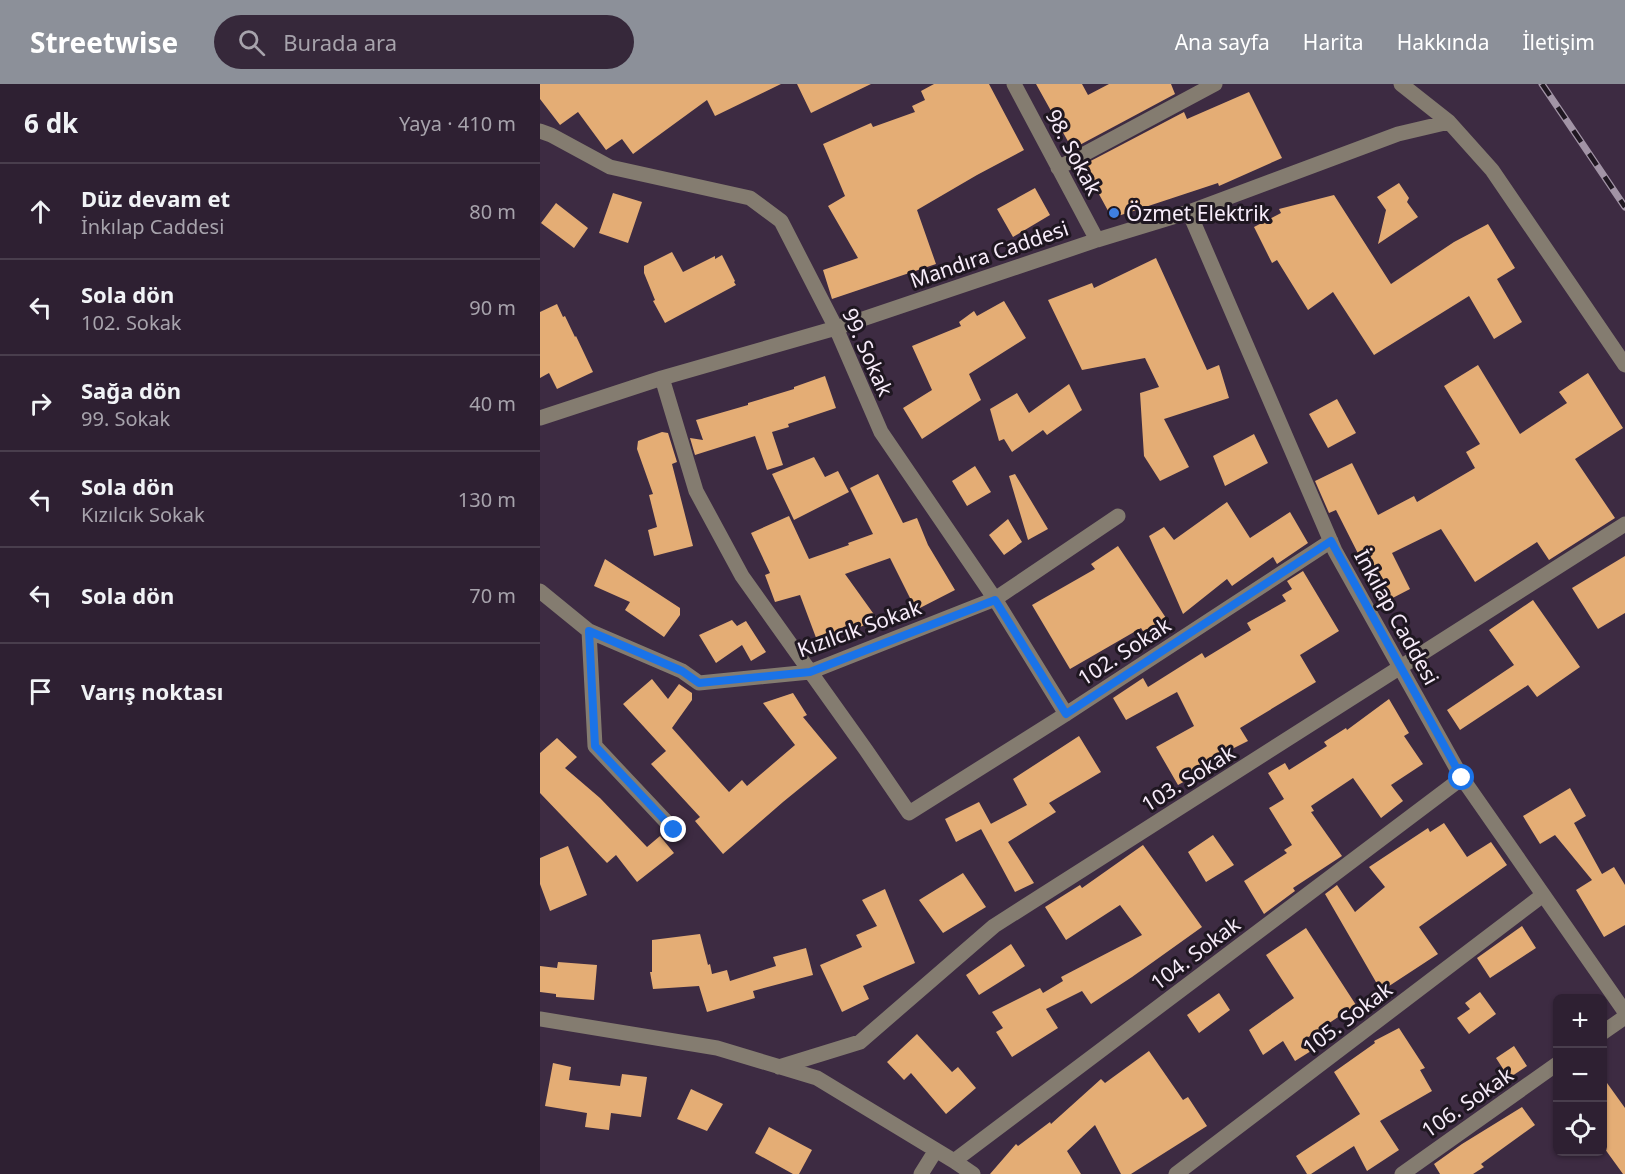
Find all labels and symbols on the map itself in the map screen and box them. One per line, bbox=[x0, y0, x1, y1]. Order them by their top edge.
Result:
street label: 98. Sokak bbox=[1040, 104, 1109, 201]
place label: Özmet Elektrik bbox=[1126, 199, 1271, 227]
marker: Özmet Elektrik bbox=[1107, 206, 1121, 220]
street label: Mandıra Caddesi bbox=[906, 214, 1072, 294]
street label: 99. Sokak bbox=[836, 304, 900, 401]
street label: İnkılap Caddesi bbox=[1348, 544, 1446, 690]
street label: Kızılcık Sokak bbox=[793, 592, 925, 663]
street label: 102. Sokak bbox=[1072, 610, 1177, 691]
street label: 103. Sokak bbox=[1136, 738, 1241, 818]
route start bbox=[1448, 764, 1474, 790]
route end bbox=[660, 816, 686, 842]
street label: 104. Sokak bbox=[1144, 910, 1246, 996]
street label: 105. Sokak bbox=[1296, 975, 1398, 1061]
street label: 106. Sokak bbox=[1416, 1060, 1519, 1144]

